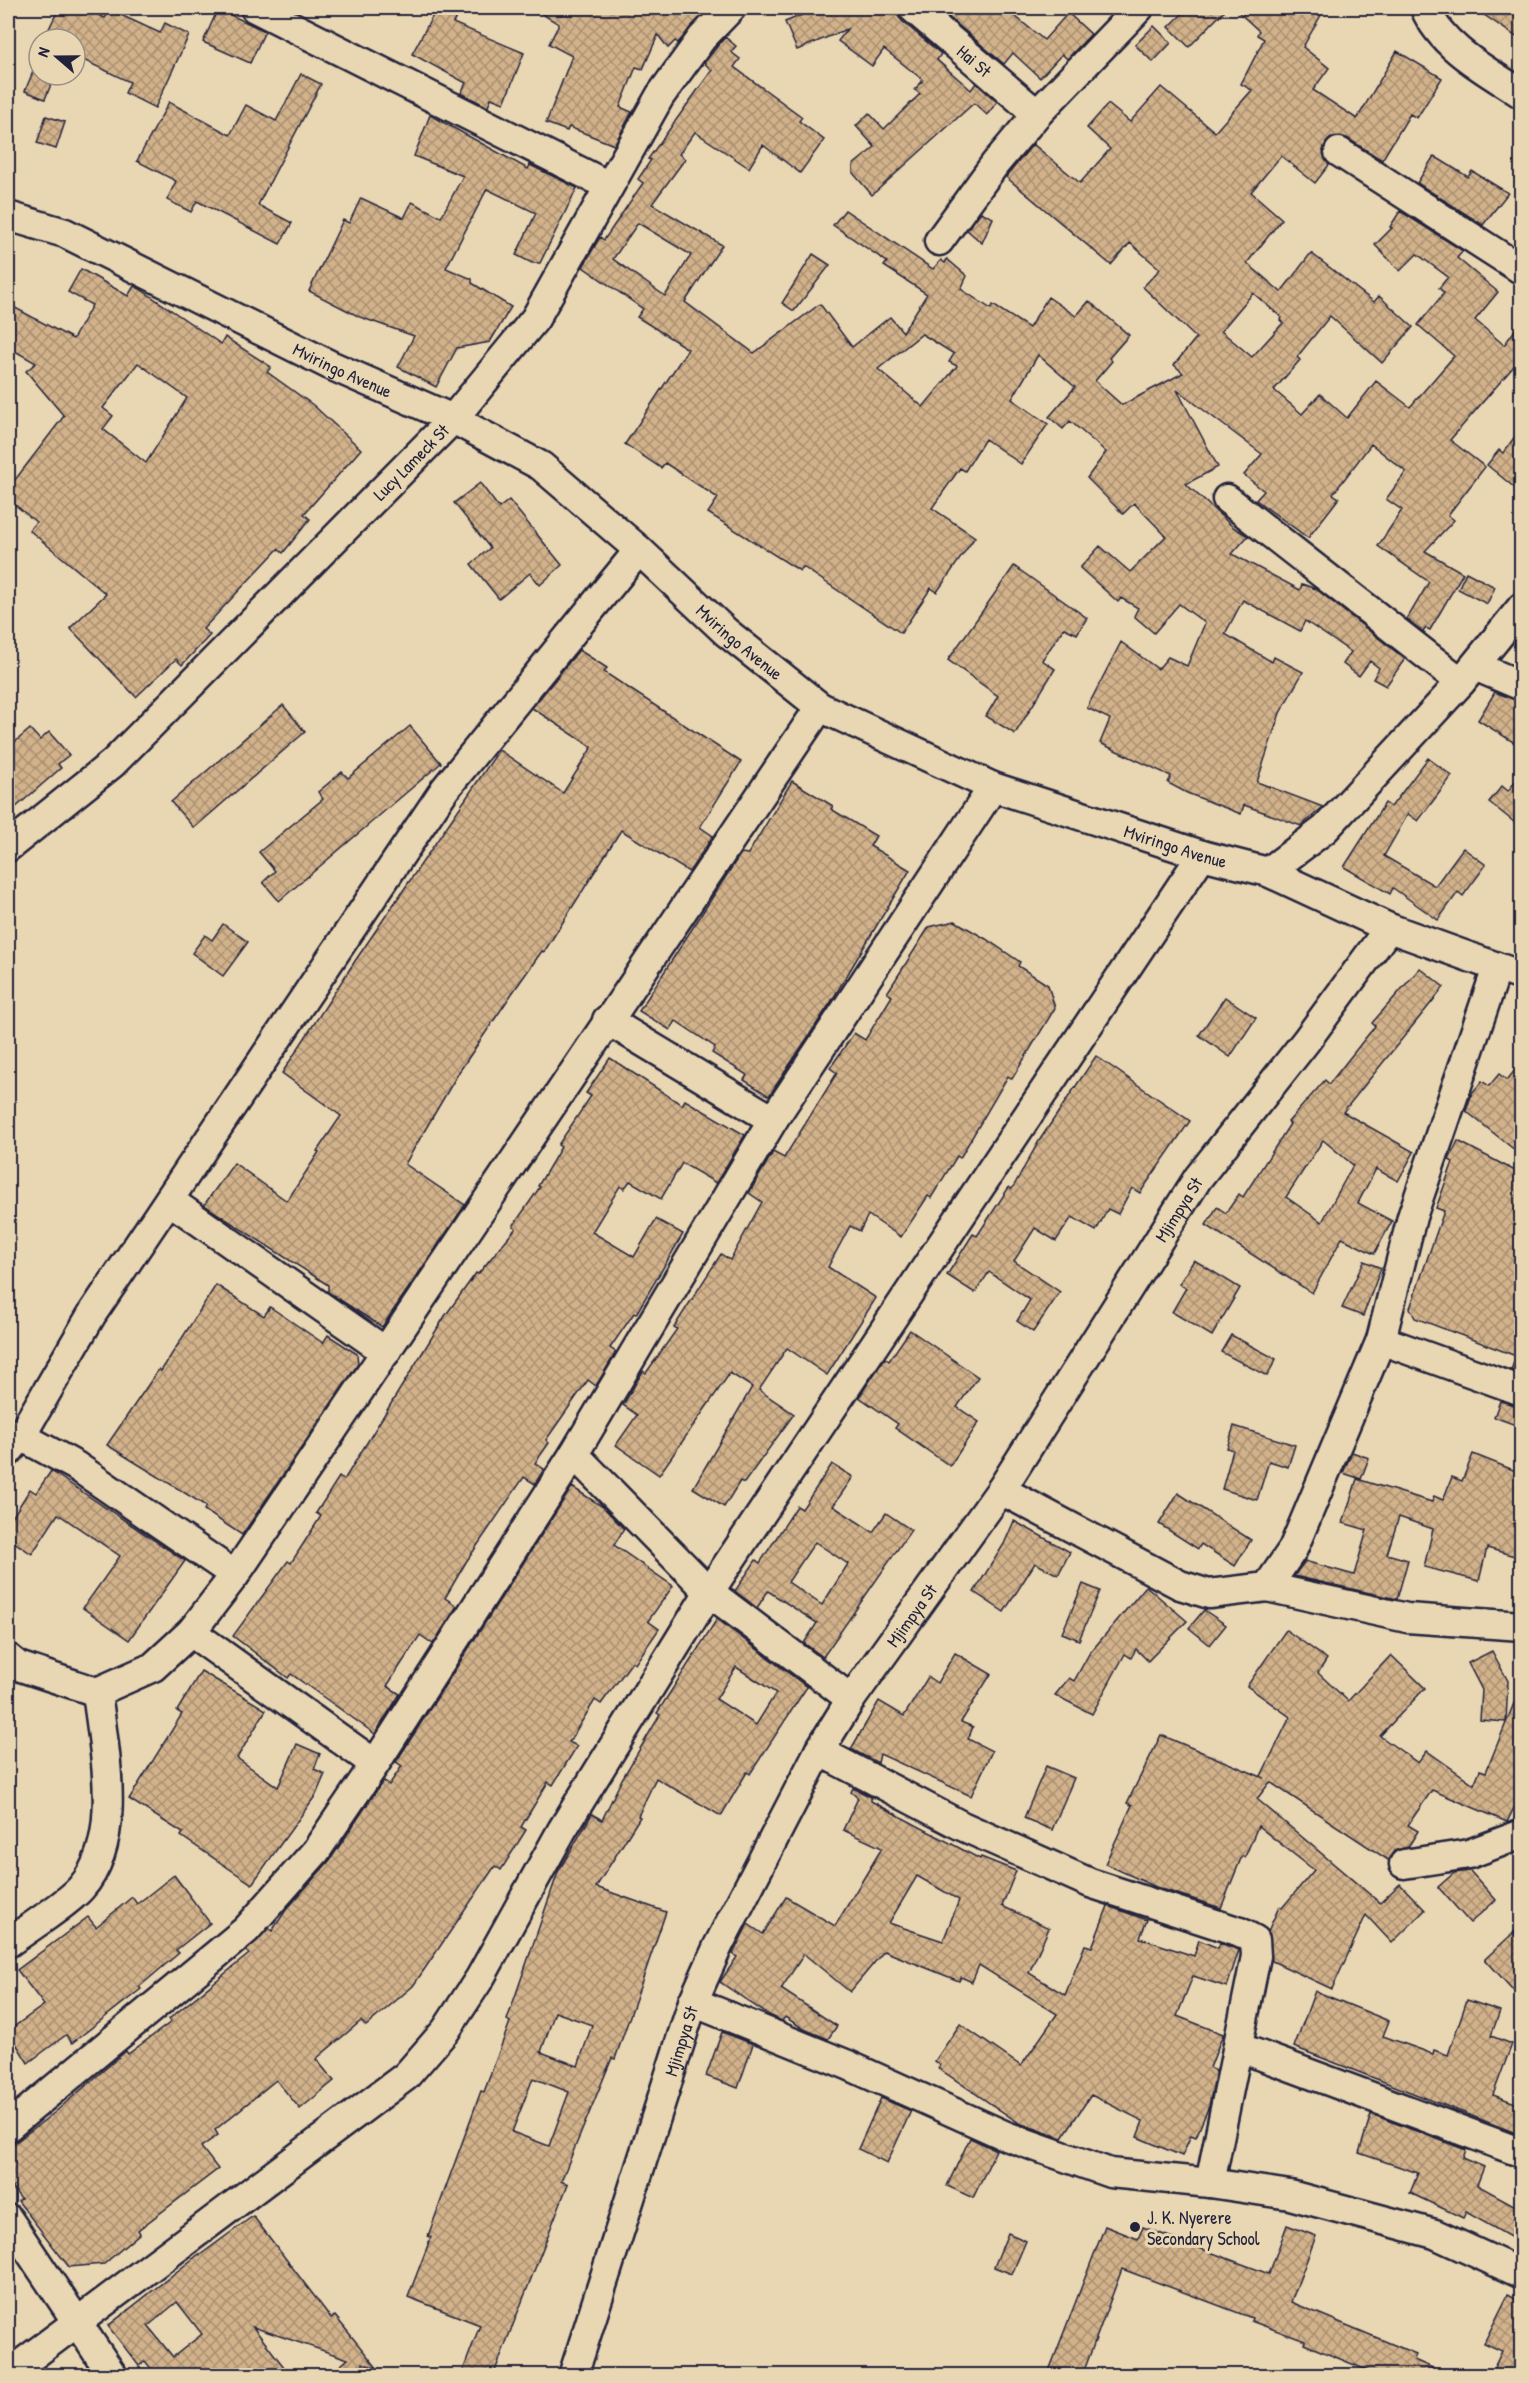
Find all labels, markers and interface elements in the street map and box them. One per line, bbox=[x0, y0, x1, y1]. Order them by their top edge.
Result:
north arrow bbox=[27, 27, 87, 87]
street label: Hai St bbox=[952, 39, 998, 83]
text: N bbox=[31, 44, 55, 60]
street label: Mviringo Avenue bbox=[289, 336, 396, 403]
street label: Lucy Lameck St bbox=[367, 417, 455, 506]
street label: Mviringo Avenue bbox=[691, 598, 788, 685]
street label: Mviringo Avenue bbox=[1121, 818, 1230, 873]
street label: Mjimpya St bbox=[1148, 1171, 1209, 1247]
street label: Mjimpya St bbox=[880, 1578, 943, 1652]
street label: Mjimpya St bbox=[658, 2002, 704, 2079]
place label: J. K. Nyerere Secondary School bbox=[1147, 2205, 1260, 2251]
marker: J. K. Nyerere Secondary School bbox=[1128, 2220, 1142, 2234]

